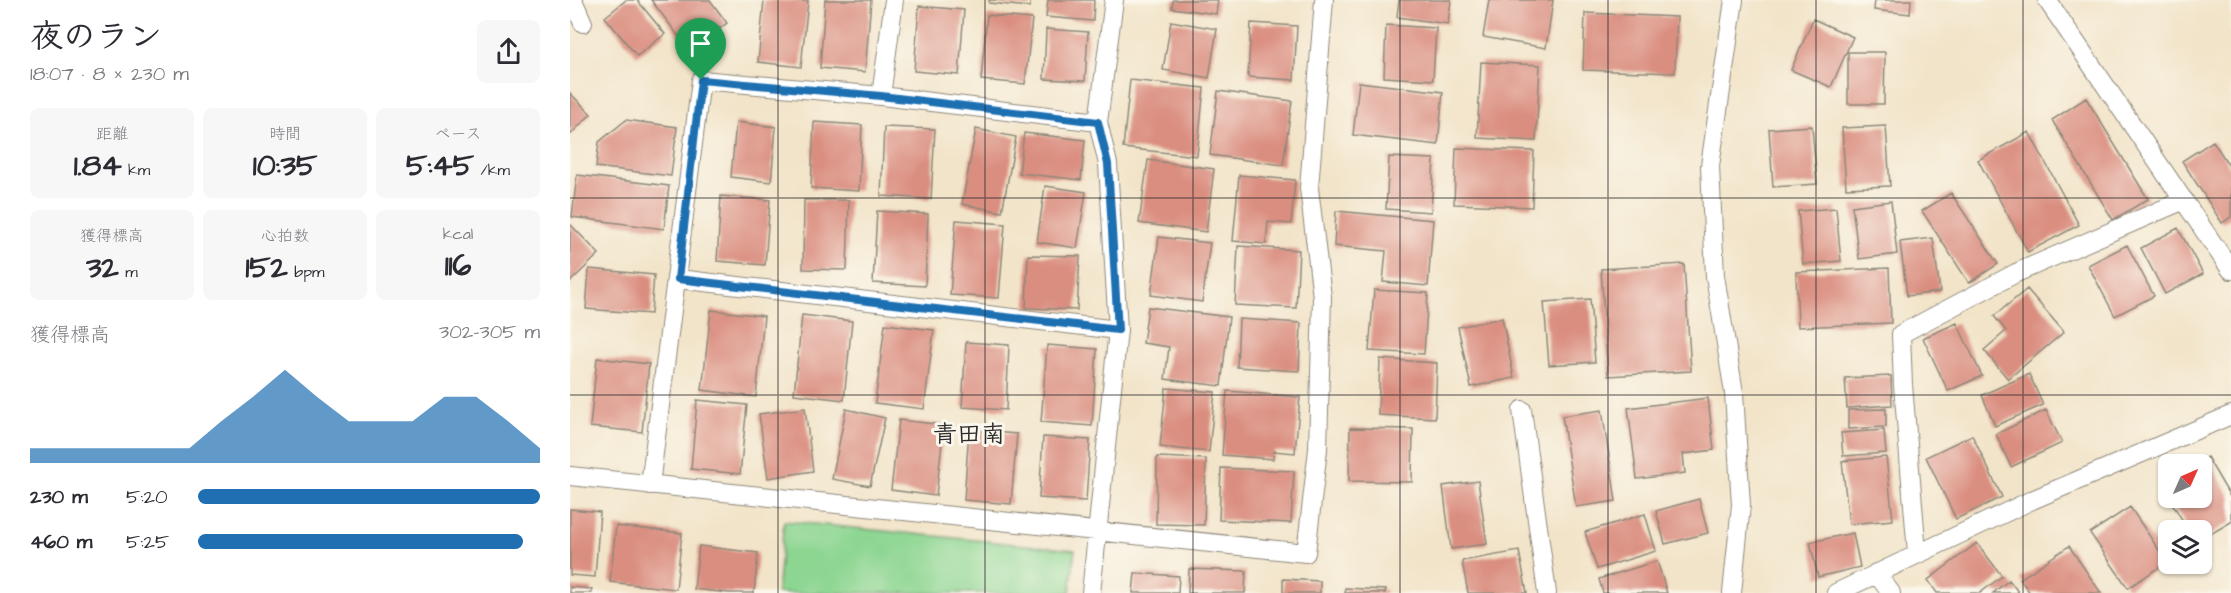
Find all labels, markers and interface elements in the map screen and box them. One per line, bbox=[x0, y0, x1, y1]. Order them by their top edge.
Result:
text: 夜のラン bbox=[30, 14, 162, 60]
pin bbox=[675, 18, 726, 80]
button: share bbox=[477, 20, 540, 83]
icon: arrive bbox=[684, 27, 717, 60]
text: 18:07 · 8 × 230 m bbox=[30, 60, 189, 88]
text: 距離 bbox=[96, 123, 128, 145]
text: 時間 bbox=[269, 123, 301, 145]
text: ペース bbox=[434, 123, 482, 145]
text: 1.84 bbox=[74, 145, 122, 187]
text: 10:35 bbox=[253, 145, 317, 187]
text: 5:45 bbox=[406, 145, 474, 187]
text: km bbox=[122, 159, 150, 181]
text: /km bbox=[474, 159, 510, 181]
text: kcal bbox=[443, 223, 473, 245]
text: 獲得標高 bbox=[80, 225, 144, 247]
text: 心拍数 bbox=[261, 225, 309, 247]
text: 116 bbox=[445, 245, 471, 287]
text: 32 bbox=[86, 247, 119, 289]
text: 152 bbox=[246, 247, 288, 289]
text: m bbox=[119, 261, 138, 283]
text: bpm bbox=[288, 261, 325, 283]
text: 302–305 m bbox=[439, 318, 540, 346]
text: 獲得標高 bbox=[30, 321, 110, 349]
district label: 青田南 bbox=[933, 418, 1005, 452]
north arrow bbox=[2158, 454, 2212, 508]
map controls bbox=[2158, 454, 2212, 574]
text: 230 m bbox=[30, 483, 88, 511]
text: 5:20 bbox=[126, 483, 168, 511]
button: layers bbox=[2158, 520, 2212, 574]
text: 460 m bbox=[30, 528, 92, 556]
text: 5:25 bbox=[126, 528, 169, 556]

